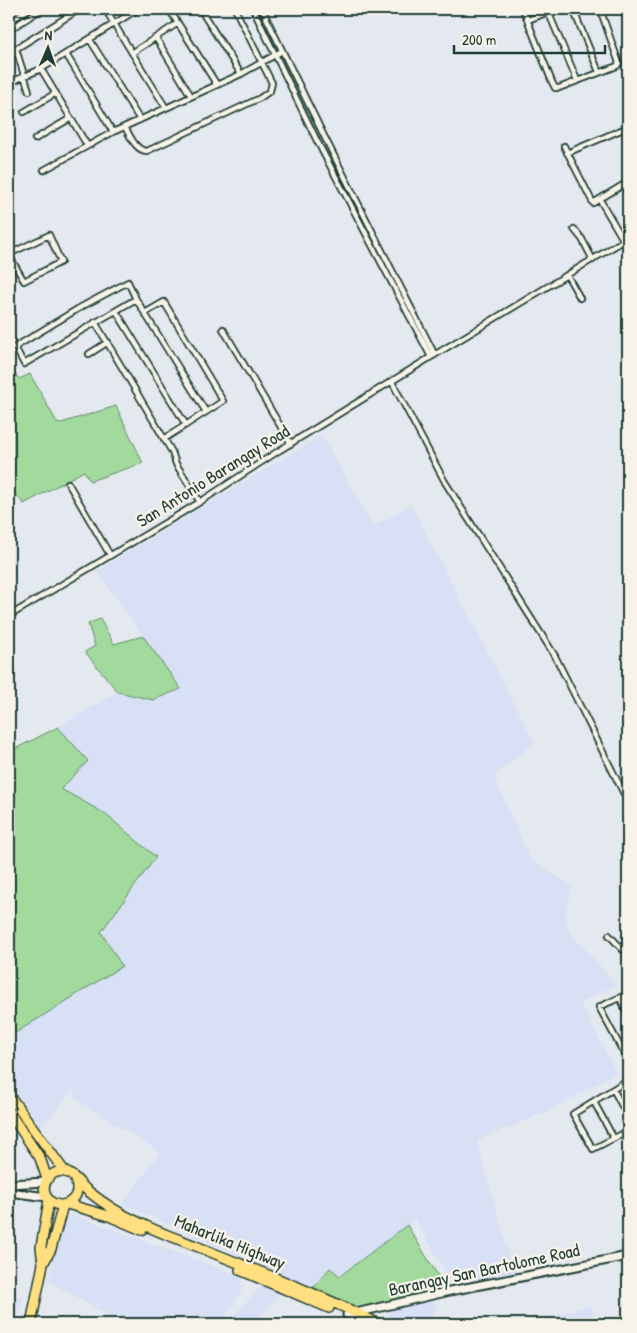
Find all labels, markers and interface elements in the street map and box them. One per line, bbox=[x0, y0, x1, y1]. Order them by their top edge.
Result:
north arrow bbox=[22, 22, 72, 72]
scale bar bbox=[454, 22, 606, 54]
text: N bbox=[44, 25, 53, 44]
text: 200 m bbox=[462, 29, 496, 50]
street label: San Antonio Barangay Road bbox=[131, 418, 294, 533]
street label: Maharlika Highway bbox=[171, 1208, 290, 1275]
street label: Barangay San Bartolome Road bbox=[386, 1237, 582, 1302]

